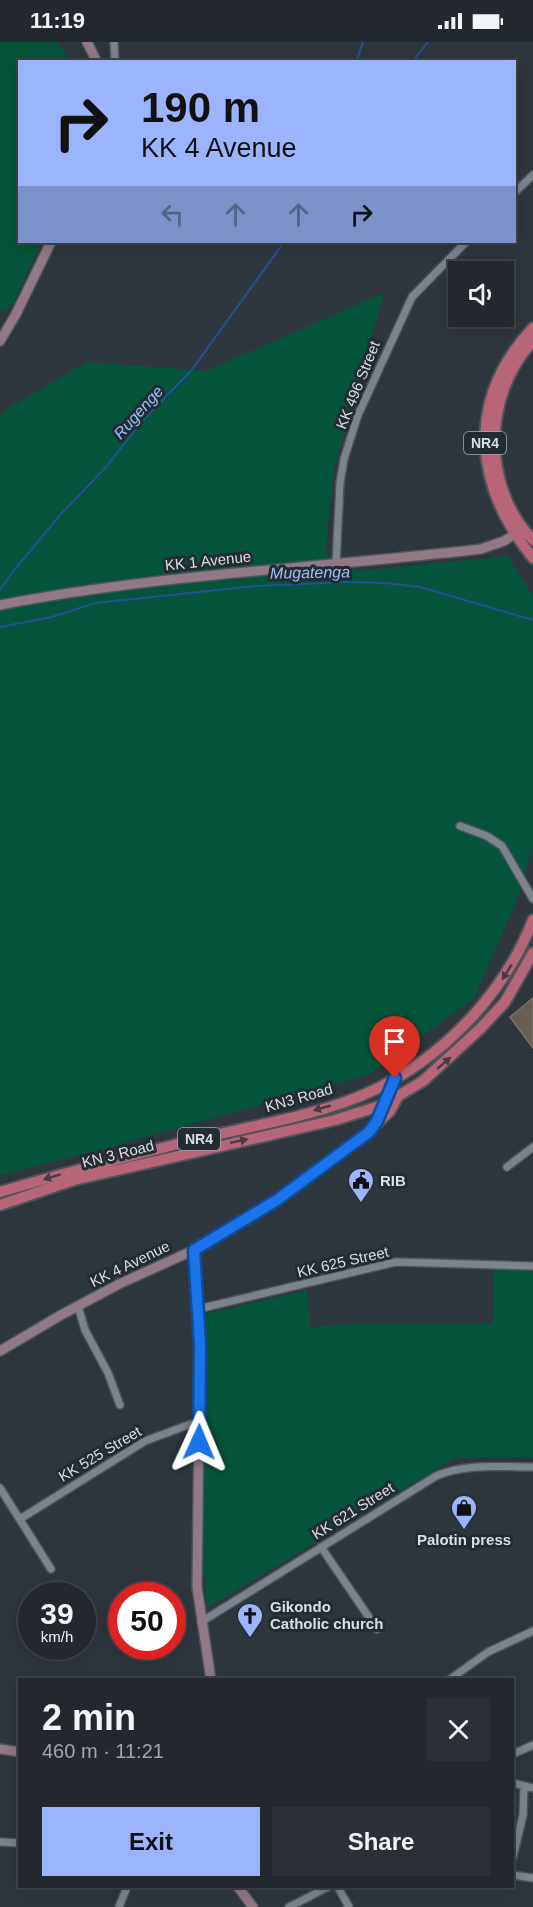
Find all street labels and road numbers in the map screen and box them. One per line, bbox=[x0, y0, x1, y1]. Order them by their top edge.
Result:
street label: KK 496 Street bbox=[332, 338, 383, 431]
road number: NR4 bbox=[464, 432, 506, 454]
street label: KK 1 Avenue bbox=[164, 548, 252, 573]
street label: KN3 Road bbox=[263, 1080, 334, 1115]
road number: NR4 bbox=[178, 1128, 220, 1150]
street label: KN 3 Road bbox=[80, 1136, 156, 1171]
street label: KK 4 Avenue bbox=[87, 1237, 172, 1290]
street label: KK 625 Street bbox=[295, 1243, 391, 1280]
street label: KK 525 Street bbox=[55, 1422, 145, 1485]
street label: KK 621 Street bbox=[309, 1478, 398, 1543]

